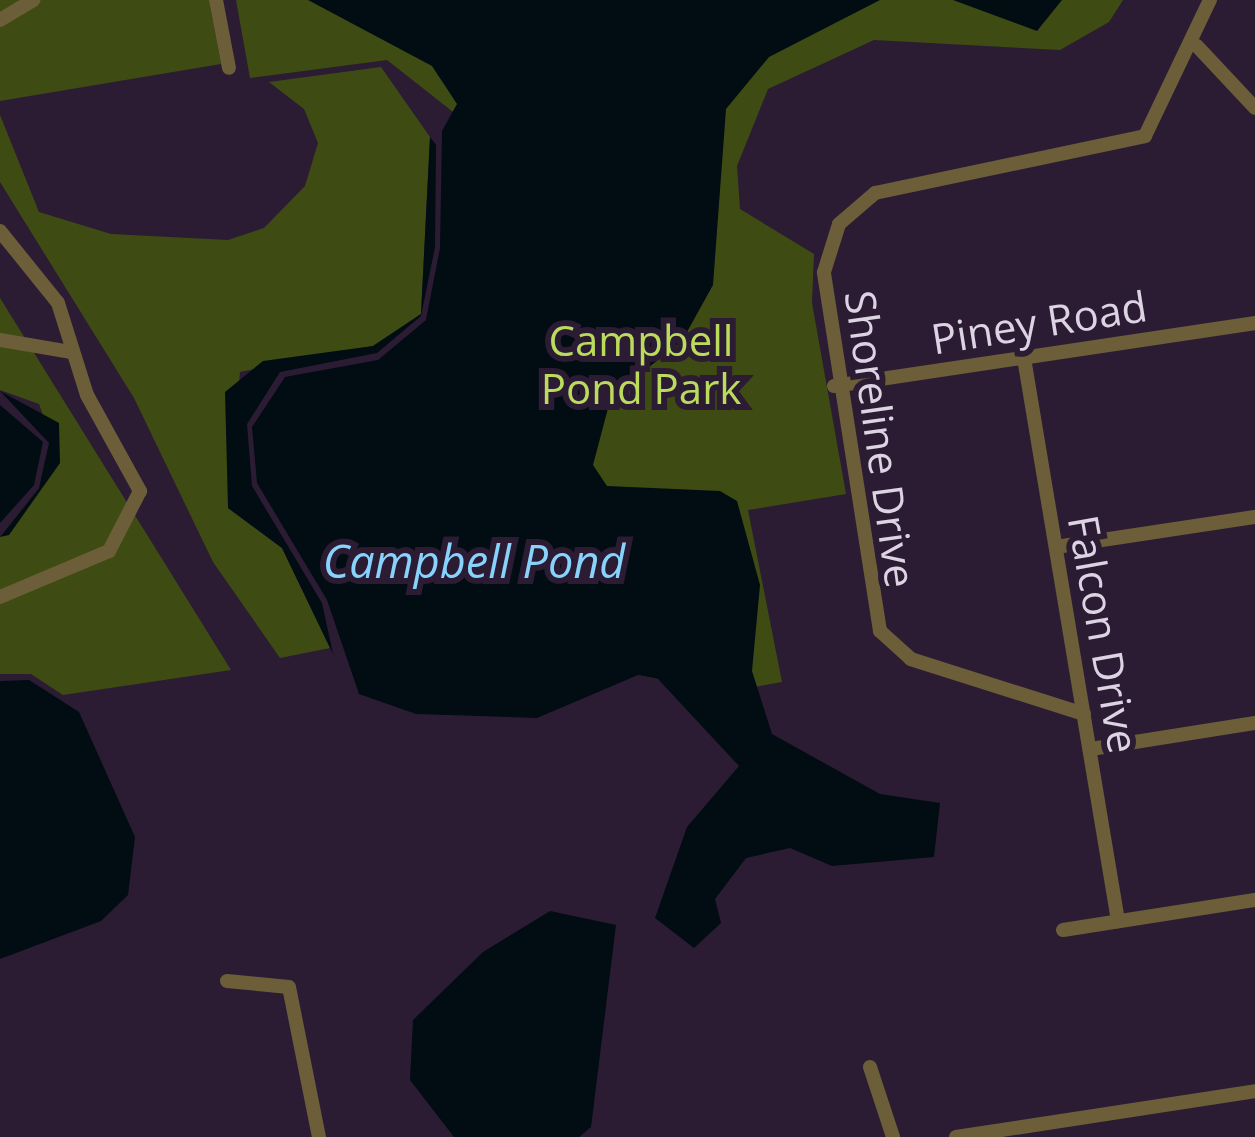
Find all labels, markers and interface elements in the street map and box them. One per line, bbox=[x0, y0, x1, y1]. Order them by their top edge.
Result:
street label: Piney Road bbox=[928, 280, 1150, 364]
street label: Shoreline Drive bbox=[835, 287, 927, 591]
park label: Campbell Pond Park bbox=[541, 315, 741, 413]
street label: Falcon Drive bbox=[1058, 511, 1150, 757]
water label: Campbell Pond bbox=[323, 534, 625, 588]

